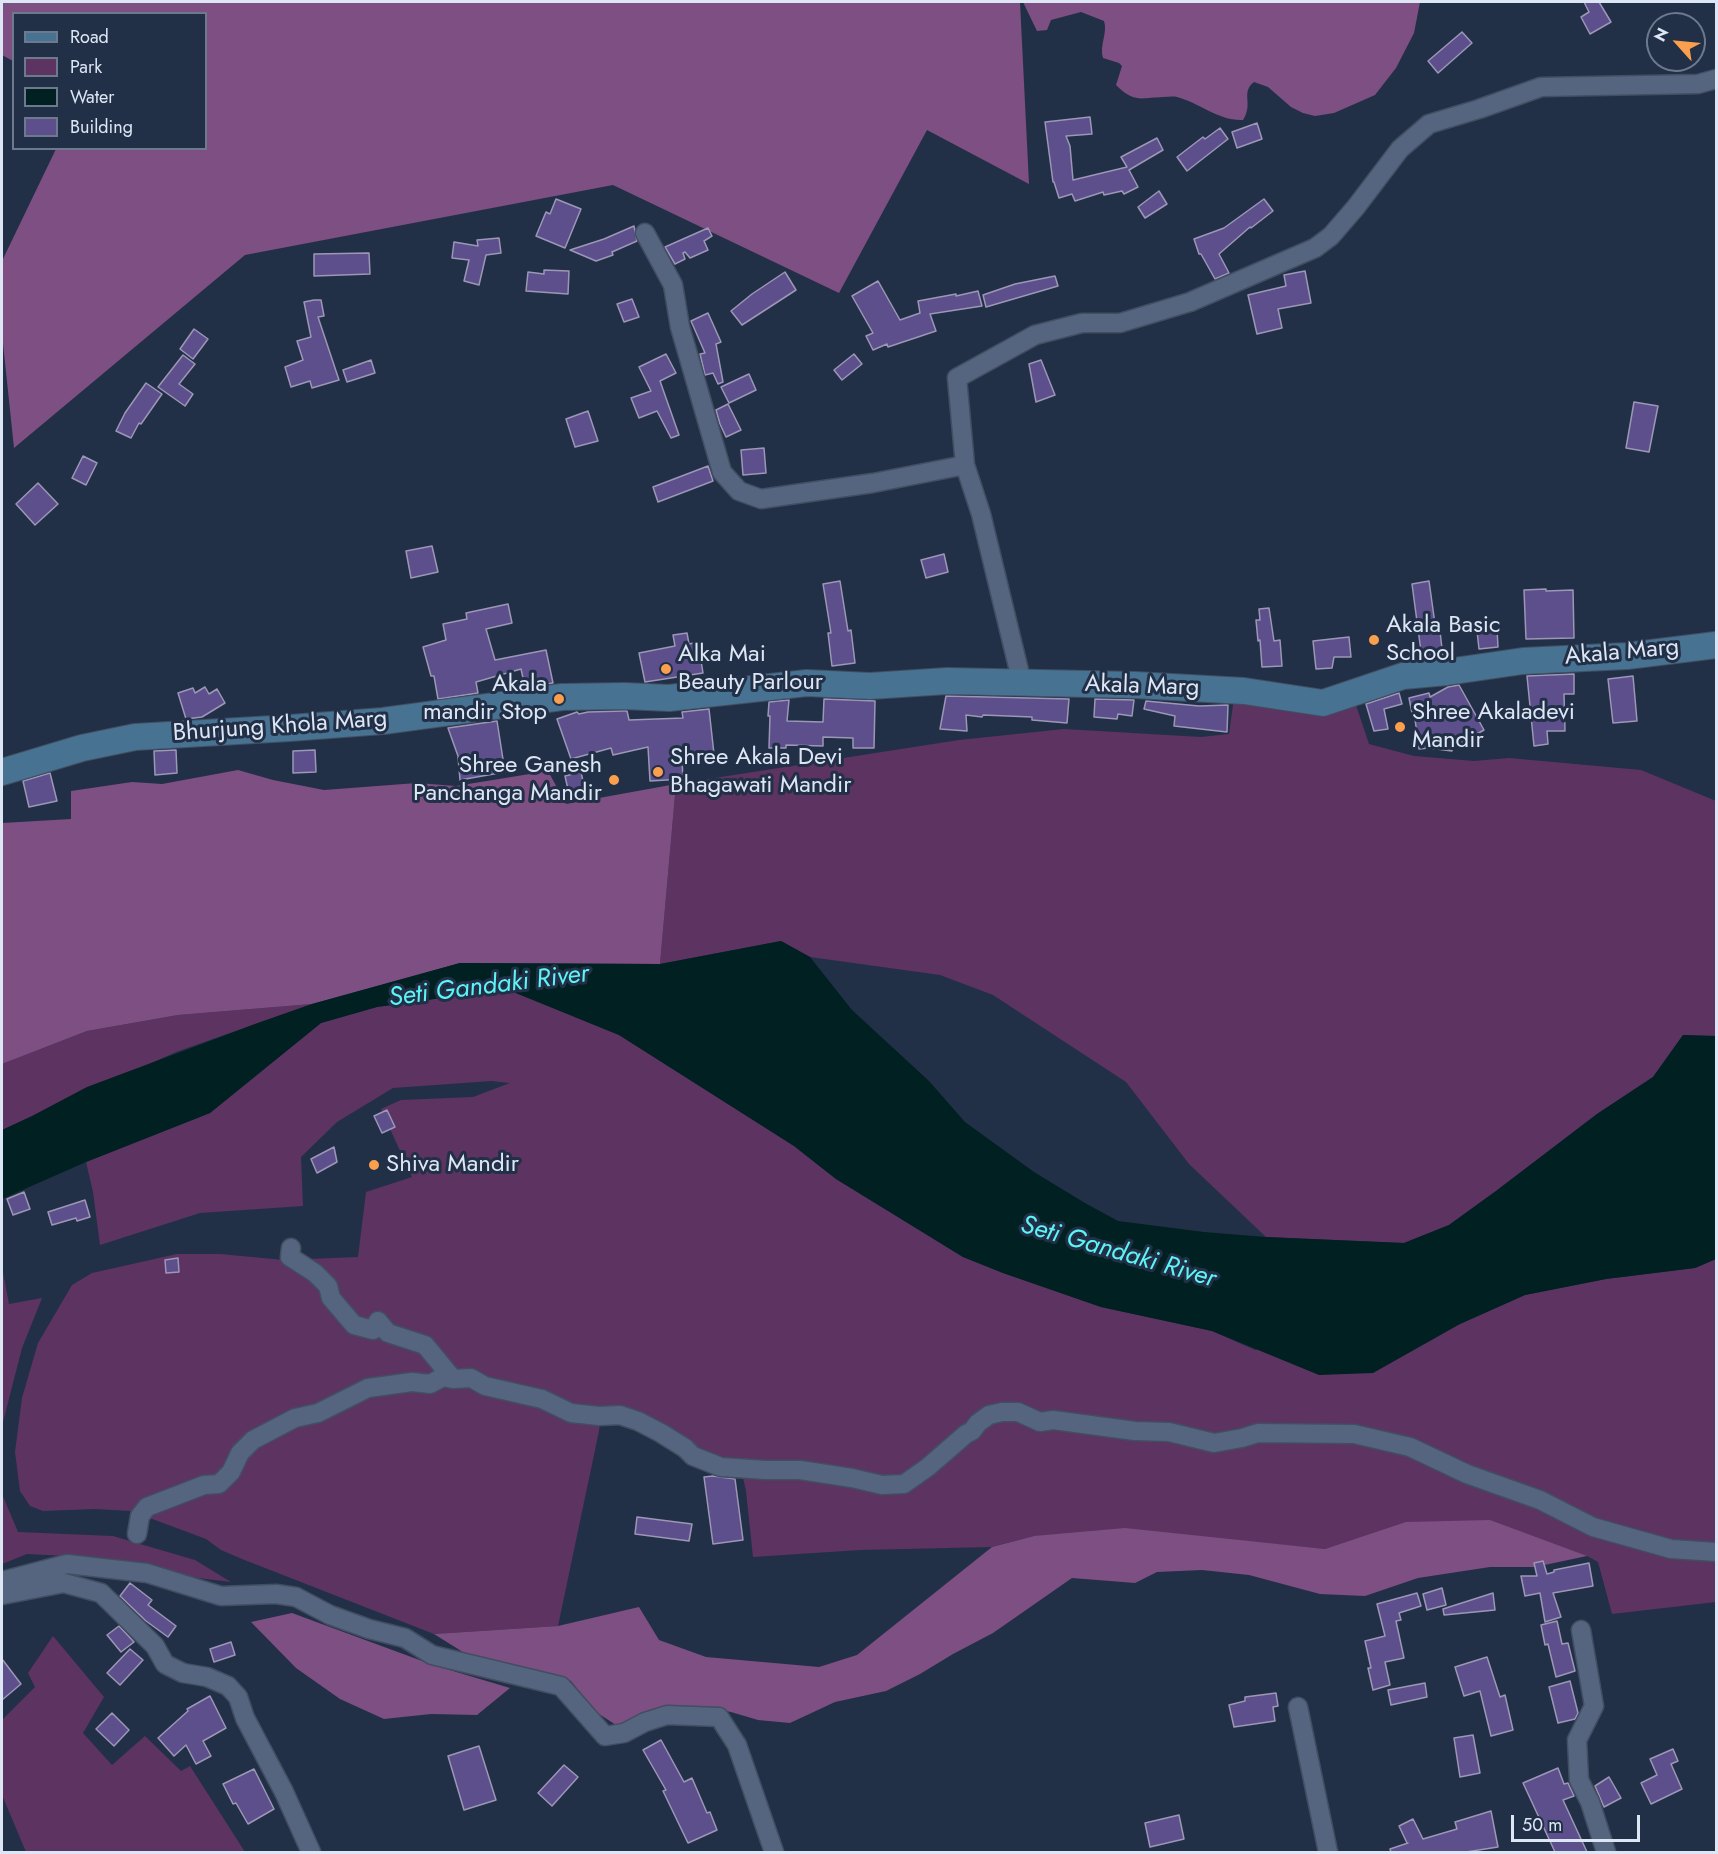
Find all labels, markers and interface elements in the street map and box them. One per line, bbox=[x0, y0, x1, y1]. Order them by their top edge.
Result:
legend bbox=[12, 12, 207, 150]
north arrow bbox=[1646, 12, 1706, 72]
text: Road bbox=[70, 24, 109, 50]
text: N bbox=[1648, 24, 1674, 45]
text: Park bbox=[70, 54, 102, 80]
text: Water bbox=[70, 84, 114, 110]
text: Building bbox=[70, 114, 133, 140]
place label: Akala Basic School bbox=[1386, 612, 1501, 668]
marker: Akala Basic School bbox=[1367, 633, 1381, 647]
street label: Akala Marg bbox=[1564, 634, 1680, 672]
place label: Alka Mai Beauty Parlour bbox=[678, 641, 823, 697]
marker: Alka Mai Beauty Parlour bbox=[659, 662, 673, 676]
place label: Akala mandir Stop bbox=[423, 671, 547, 727]
street label: Akala Marg bbox=[1084, 671, 1200, 703]
marker: Akala mandir Stop bbox=[552, 692, 566, 706]
place label: Shree Akaladevi Mandir bbox=[1412, 699, 1575, 755]
street label: Bhurjung Khola Marg bbox=[172, 705, 388, 749]
marker: Shree Akaladevi Mandir bbox=[1393, 720, 1407, 734]
place label: Shree Akala Devi Bhagawati Mandir bbox=[670, 744, 851, 800]
place label: Shree Ganesh Panchanga Mandir bbox=[413, 752, 602, 808]
marker: Shree Akala Devi Bhagawati Mandir bbox=[651, 765, 665, 779]
marker: Shree Ganesh Panchanga Mandir bbox=[607, 773, 621, 787]
water label: Seti Gandaki River bbox=[387, 959, 591, 1015]
place label: Shiva Mandir bbox=[386, 1151, 519, 1179]
marker: Shiva Mandir bbox=[367, 1158, 381, 1172]
water label: Seti Gandaki River bbox=[1017, 1210, 1219, 1296]
scale bar bbox=[1514, 1803, 1643, 1841]
text: 50 m bbox=[1522, 1812, 1562, 1838]

